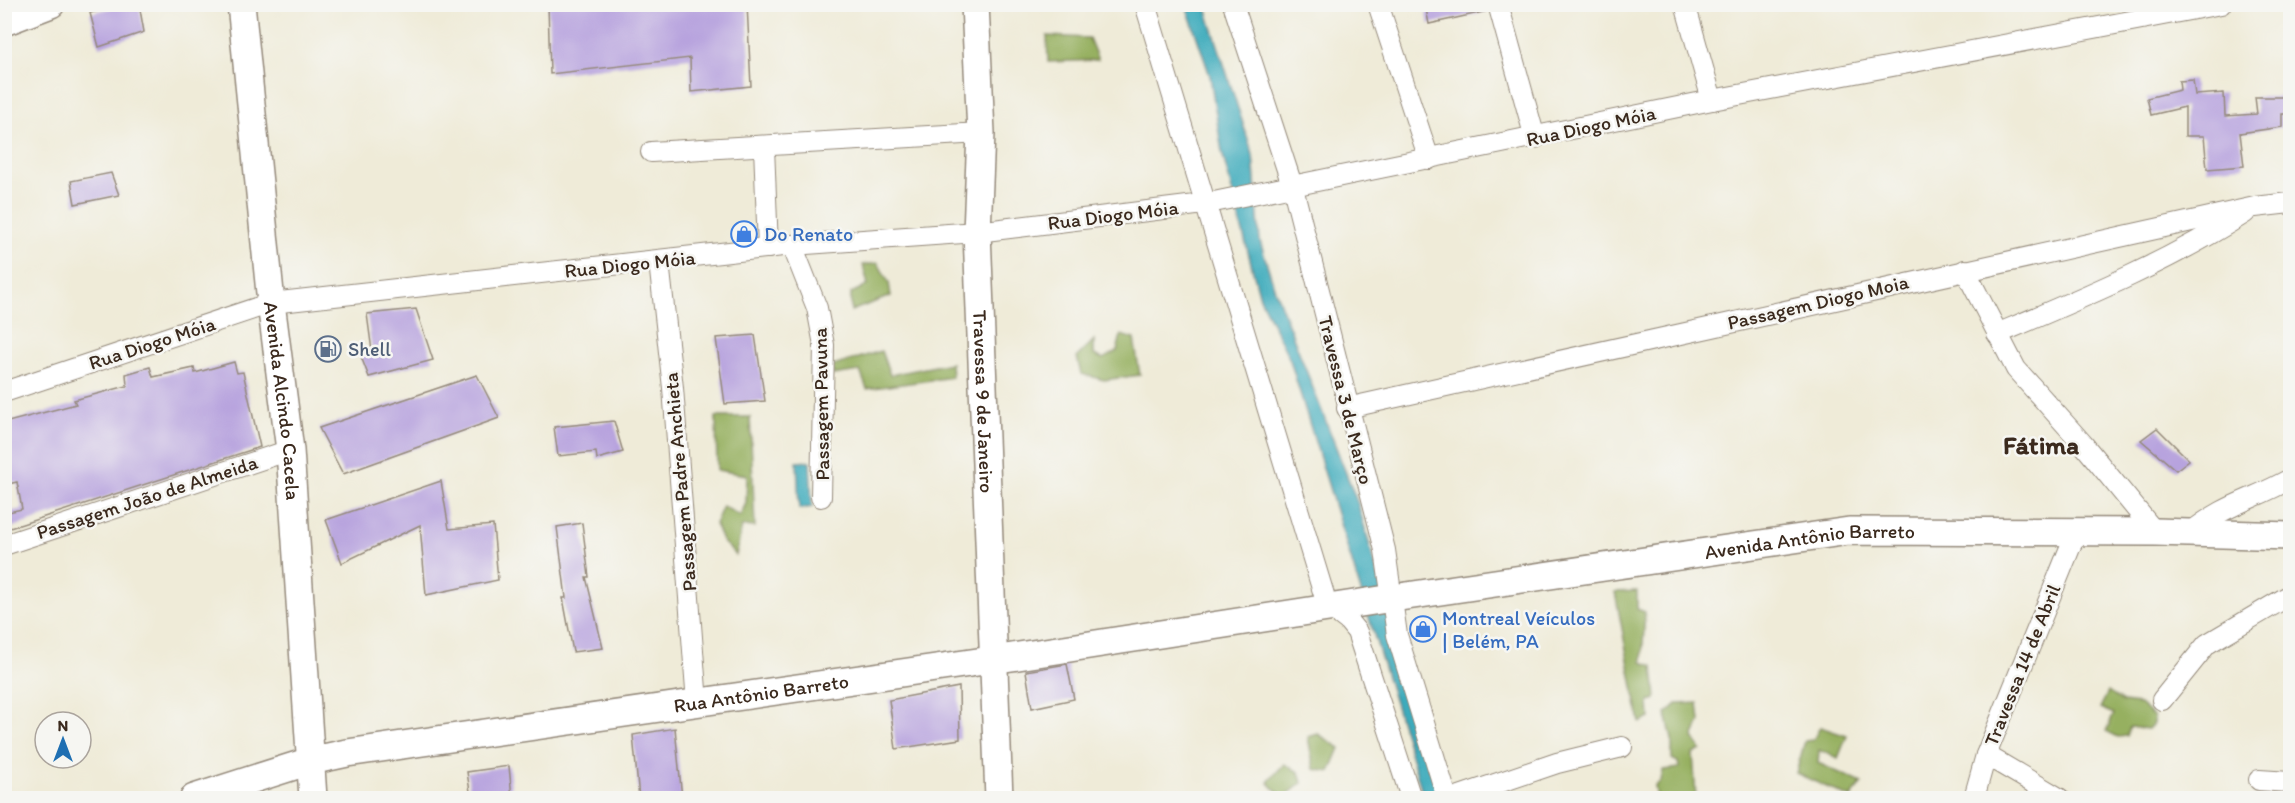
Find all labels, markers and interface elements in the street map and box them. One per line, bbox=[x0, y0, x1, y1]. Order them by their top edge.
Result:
street label: Rua Diogo Móia bbox=[1524, 100, 1658, 151]
street label: Rua Diogo Móia bbox=[1046, 195, 1180, 235]
shop icon: Do Renato bbox=[729, 219, 759, 249]
place label: Do Renato bbox=[764, 222, 853, 246]
street label: Rua Diogo Móia bbox=[563, 245, 697, 283]
street label: Passagem Diogo Moia bbox=[1725, 269, 1912, 335]
street label: Avenida Alcindo Cacela bbox=[259, 300, 305, 501]
street label: Travessa 9 de Janeiro bbox=[968, 310, 999, 494]
street label: Rua Diogo Móia bbox=[86, 311, 219, 375]
street label: Travessa 3 de Março bbox=[1313, 313, 1379, 487]
street label: Passagem Pavuna bbox=[808, 327, 834, 481]
fuel station icon: Shell bbox=[313, 334, 343, 364]
place label: Shell bbox=[348, 337, 391, 361]
street label: Passagem Padre Anchieta bbox=[658, 371, 702, 592]
district label: Fátima bbox=[2003, 429, 2079, 461]
street label: Passagem João de Almeida bbox=[33, 450, 261, 544]
street label: Avenida Antônio Barreto bbox=[1703, 519, 1915, 564]
street label: Travessa 14 de Abril bbox=[1979, 580, 2066, 749]
place label: Montreal Veículos | Belém, PA bbox=[1442, 606, 1595, 653]
shop icon: Montreal Veículos | Belém, PA bbox=[1408, 614, 1438, 644]
street label: Rua Antônio Barreto bbox=[672, 669, 850, 718]
north arrow bbox=[33, 710, 93, 770]
text: N bbox=[58, 716, 68, 735]

